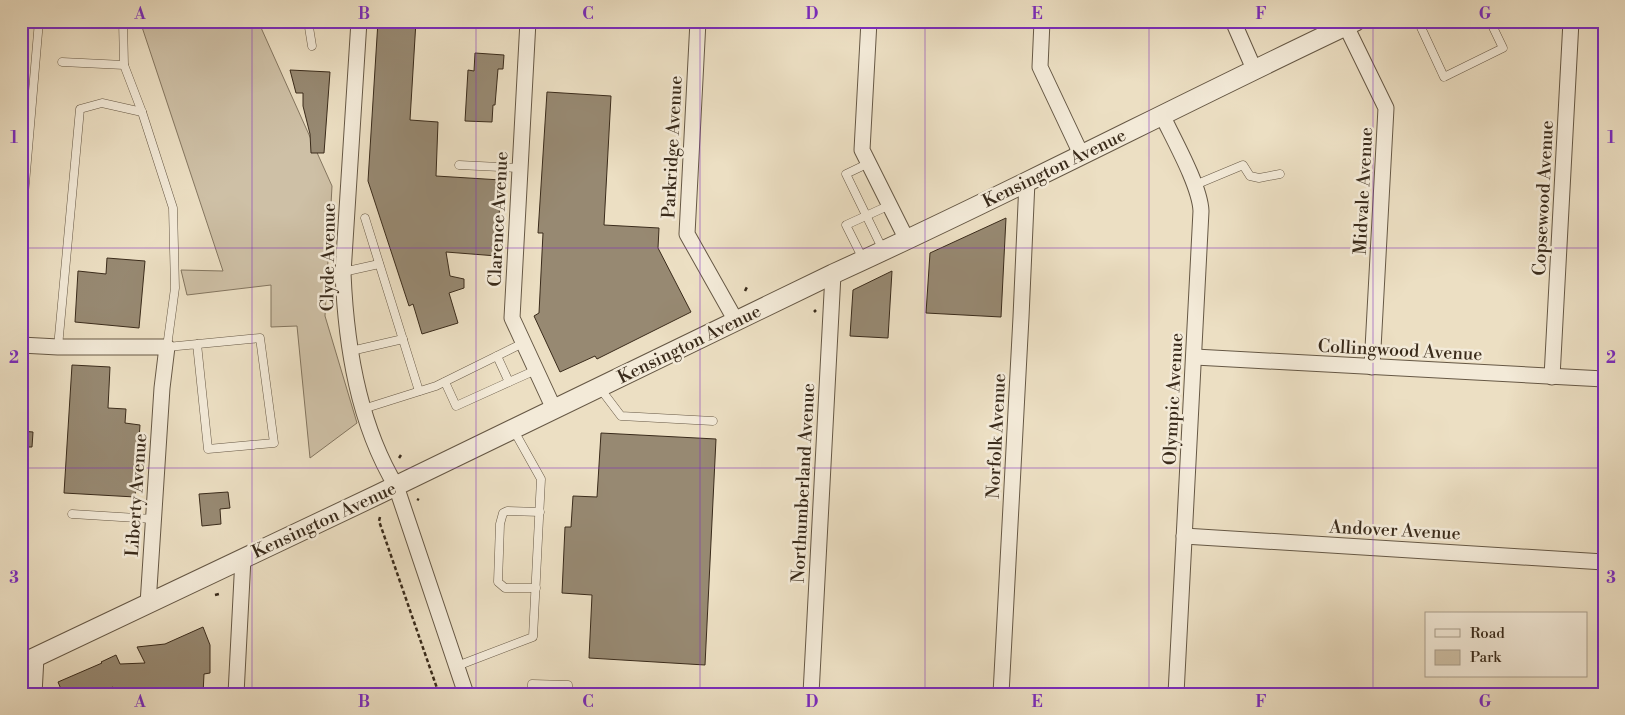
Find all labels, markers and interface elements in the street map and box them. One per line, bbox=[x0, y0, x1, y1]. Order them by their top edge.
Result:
text: A bbox=[133, 4, 146, 24]
text: B bbox=[358, 4, 370, 24]
text: C bbox=[582, 4, 594, 24]
text: D bbox=[806, 4, 819, 24]
text: E bbox=[1031, 4, 1043, 24]
text: F bbox=[1255, 4, 1267, 24]
text: G bbox=[1479, 4, 1492, 24]
street label: Parkridge Avenue bbox=[657, 75, 688, 219]
street label: Copsewood Avenue bbox=[1528, 120, 1559, 276]
street label: Kensington Avenue bbox=[979, 124, 1130, 213]
street label: Midvale Avenue bbox=[1349, 127, 1378, 255]
text: 1 bbox=[10, 128, 18, 148]
text: 1 bbox=[1607, 128, 1615, 148]
street label: Clarence Avenue bbox=[483, 151, 514, 287]
street label: Clyde Avenue bbox=[316, 203, 341, 311]
street label: Kensington Avenue bbox=[614, 300, 765, 389]
street label: Olympic Avenue bbox=[1159, 332, 1188, 466]
street label: Collingwood Avenue bbox=[1317, 335, 1483, 366]
text: 2 bbox=[9, 348, 19, 368]
text: 2 bbox=[1606, 348, 1616, 368]
street label: Norfolk Avenue bbox=[982, 373, 1011, 499]
street label: Northumberland Avenue bbox=[787, 382, 820, 584]
street label: Liberty Avenue bbox=[121, 433, 152, 558]
street label: Kensington Avenue bbox=[248, 477, 400, 564]
street label: Andover Avenue bbox=[1328, 516, 1461, 545]
text: 3 bbox=[9, 568, 19, 588]
text: 3 bbox=[1606, 568, 1616, 588]
legend bbox=[1425, 612, 1588, 678]
text: Road bbox=[1470, 624, 1505, 643]
text: Park bbox=[1470, 648, 1502, 667]
text: A bbox=[133, 692, 146, 712]
text: B bbox=[358, 692, 370, 712]
text: C bbox=[582, 692, 594, 712]
text: D bbox=[806, 692, 819, 712]
text: E bbox=[1031, 692, 1043, 712]
text: F bbox=[1255, 692, 1267, 712]
text: G bbox=[1479, 692, 1492, 712]

